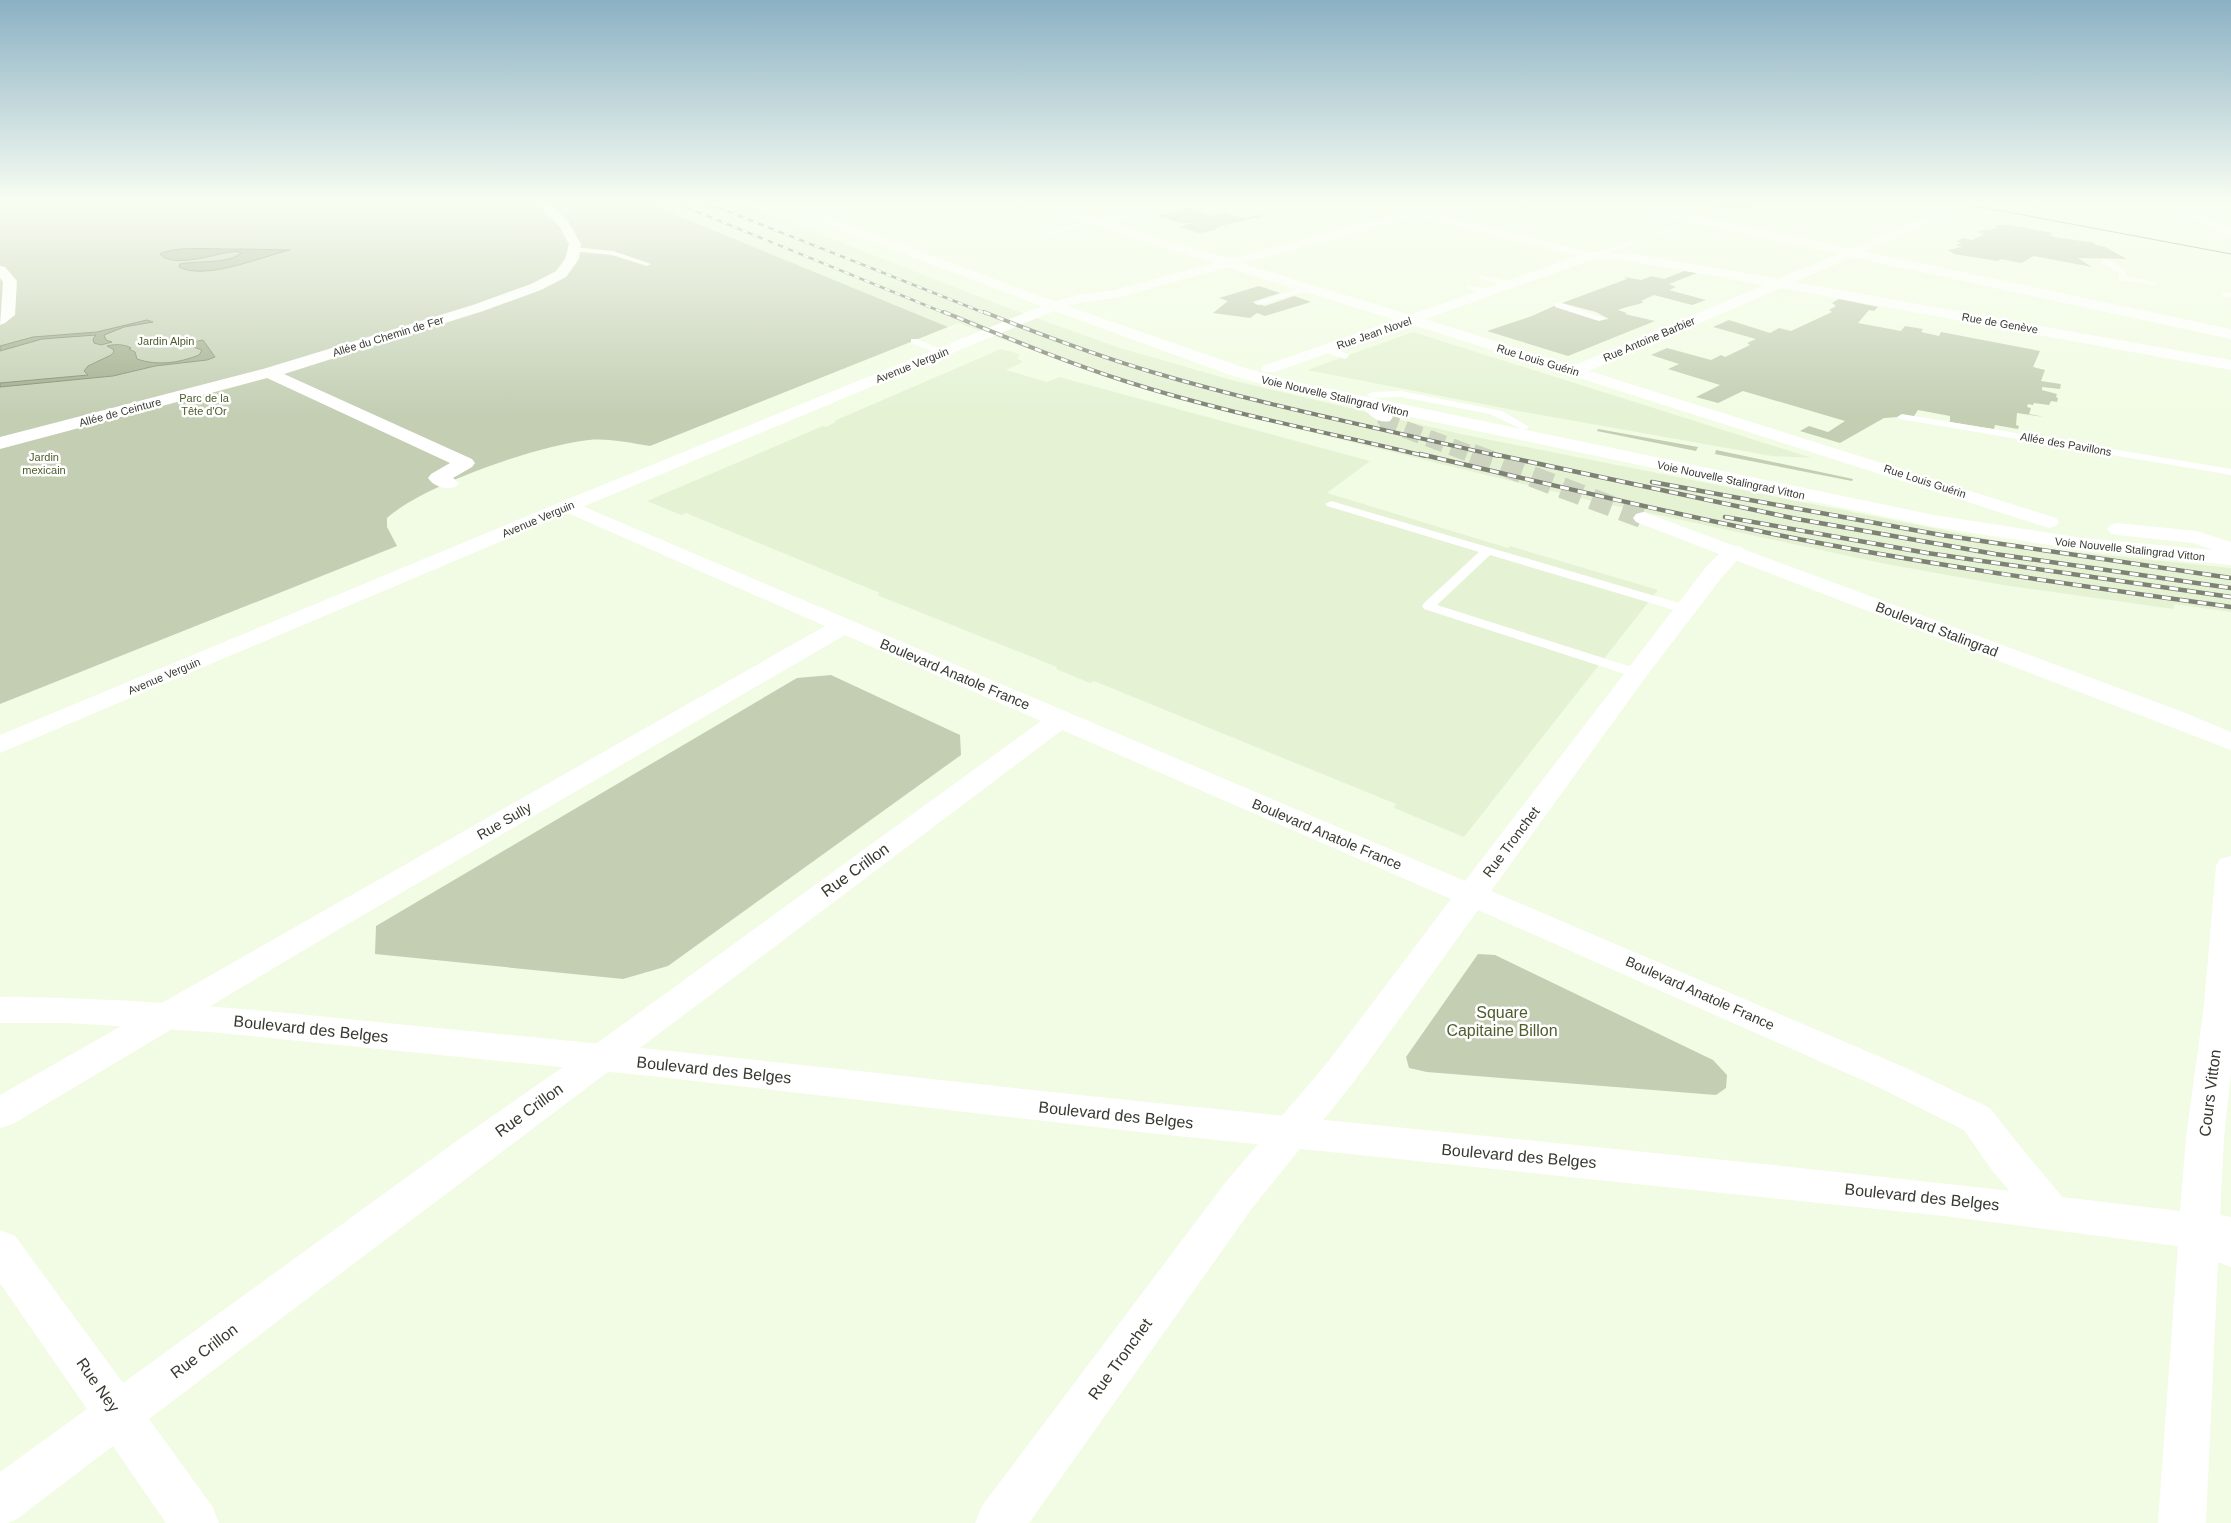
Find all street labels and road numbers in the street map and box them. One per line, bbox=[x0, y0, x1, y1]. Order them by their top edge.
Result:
street label: Rue de Genève bbox=[1961, 310, 2039, 336]
street label: Allée du Chemin de Fer bbox=[331, 313, 445, 359]
street label: Rue Antoine Barbier bbox=[1601, 314, 1697, 364]
street label: Rue Jean Novel bbox=[1335, 315, 1413, 351]
street label: Rue Louis Guérin bbox=[1495, 342, 1581, 378]
street label: Avenue Verguin bbox=[874, 345, 950, 385]
street label: Voie Nouvelle Stalingrad Vitton bbox=[1260, 373, 1410, 419]
street label: Allée de Ceinture bbox=[78, 395, 162, 429]
street label: Allée des Pavillons bbox=[2019, 430, 2113, 458]
street label: Voie Nouvelle Stalingrad Vitton bbox=[1656, 458, 1806, 502]
street label: Rue Louis Guérin bbox=[1882, 462, 1968, 500]
street label: Avenue Verguin bbox=[500, 498, 576, 540]
street label: Voie Nouvelle Stalingrad Vitton bbox=[2054, 535, 2206, 563]
street label: Boulevard Stalingrad bbox=[1873, 598, 2001, 660]
street label: Boulevard Anatole France bbox=[878, 635, 1032, 713]
street label: Avenue Verguin bbox=[126, 655, 202, 697]
street label: Boulevard Anatole France bbox=[1250, 795, 1404, 873]
street label: Rue Sully bbox=[474, 799, 534, 843]
street label: Rue Tronchet bbox=[1479, 804, 1543, 880]
street label: Rue Crillon bbox=[818, 840, 892, 900]
street label: Boulevard Anatole France bbox=[1623, 953, 1777, 1033]
street label: Boulevard des Belges bbox=[233, 1012, 389, 1046]
street label: Cours Vitton bbox=[2196, 1048, 2224, 1138]
street label: Boulevard des Belges bbox=[636, 1053, 792, 1087]
street label: Rue Crillon bbox=[492, 1080, 566, 1140]
street label: Boulevard des Belges bbox=[1038, 1098, 1194, 1132]
street label: Boulevard des Belges bbox=[1441, 1141, 1597, 1171]
street label: Boulevard des Belges bbox=[1844, 1180, 2000, 1214]
street label: Rue Tronchet bbox=[1085, 1315, 1155, 1403]
street label: Rue Crillon bbox=[167, 1320, 241, 1382]
street label: Rue Ney bbox=[73, 1355, 123, 1415]

